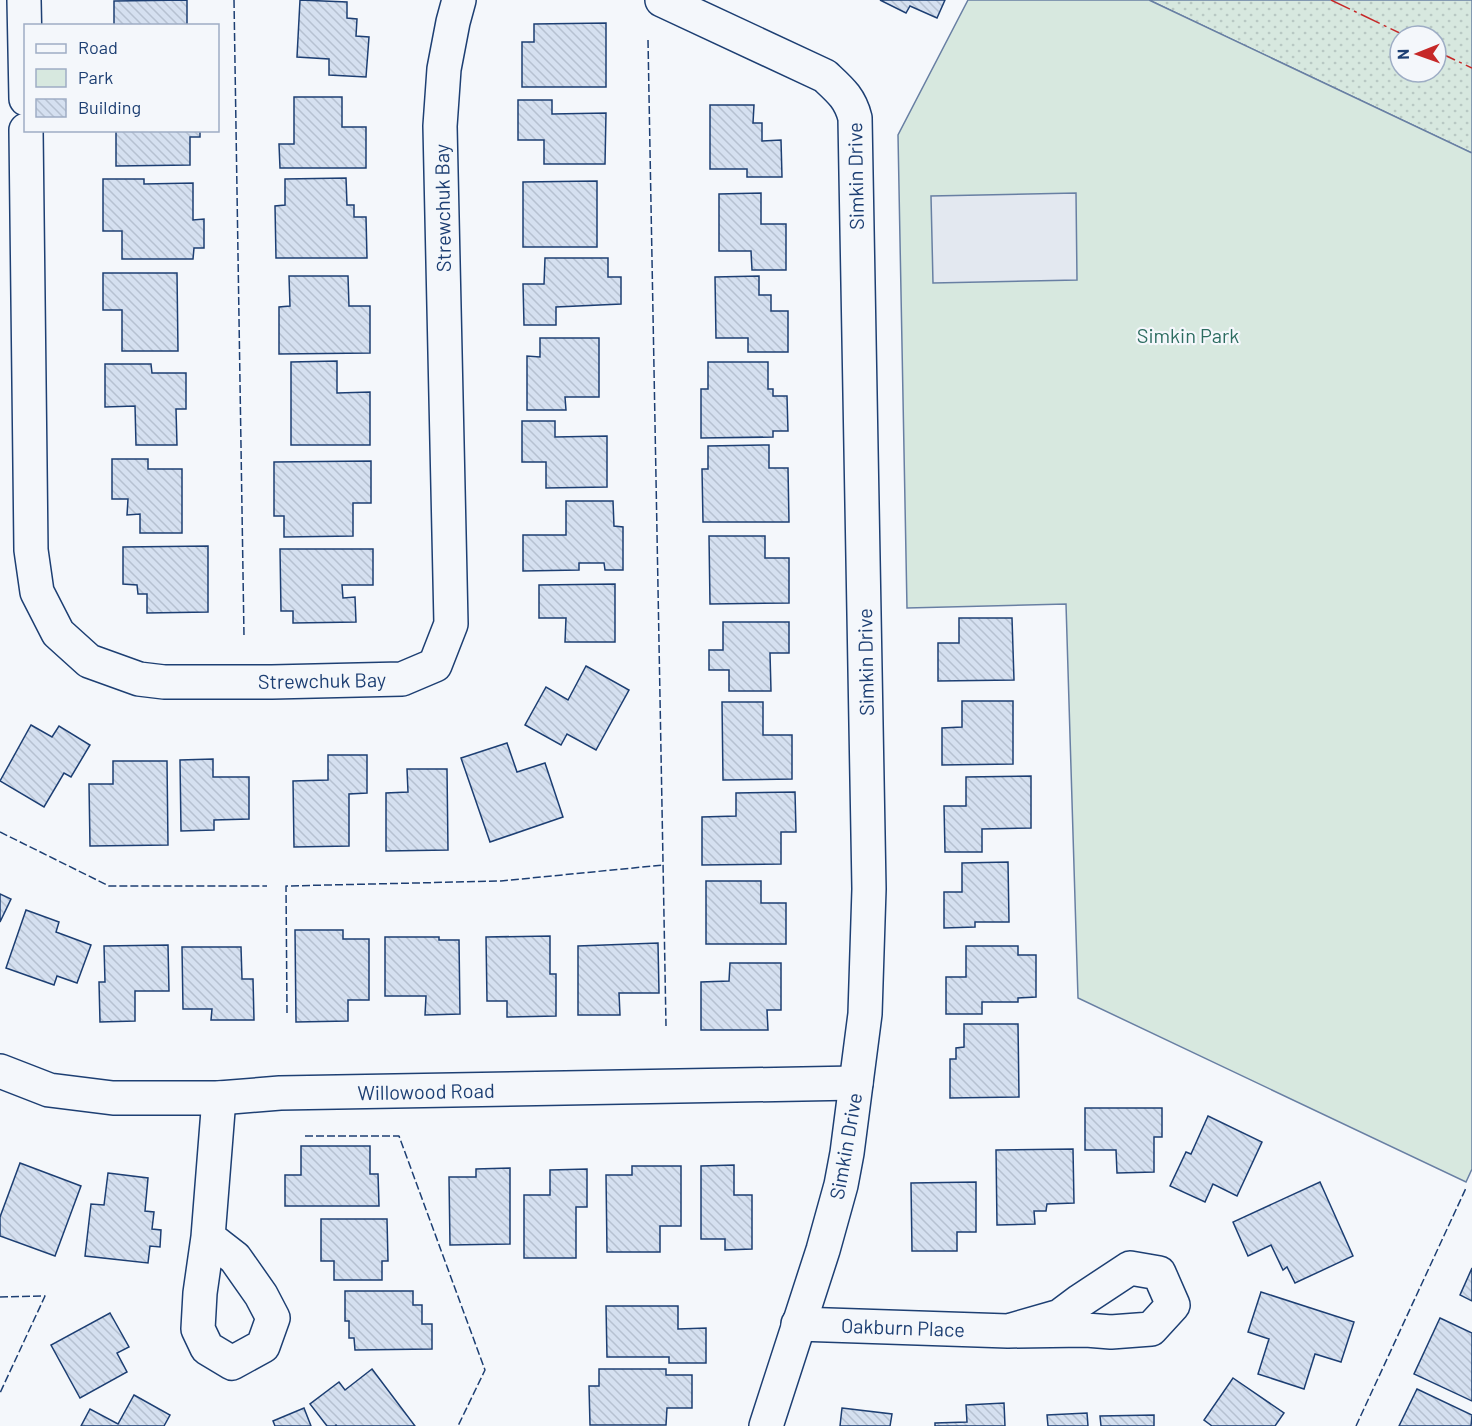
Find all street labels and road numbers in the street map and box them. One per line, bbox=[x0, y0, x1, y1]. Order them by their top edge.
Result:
street label: Simkin Drive bbox=[842, 122, 868, 230]
street label: Strewchuk Bay bbox=[429, 144, 455, 272]
street label: Simkin Drive bbox=[852, 608, 878, 716]
street label: Strewchuk Bay bbox=[258, 667, 386, 693]
street label: Willowood Road bbox=[357, 1078, 495, 1104]
street label: Simkin Drive bbox=[824, 1091, 866, 1201]
street label: Oakburn Place bbox=[841, 1313, 965, 1341]

